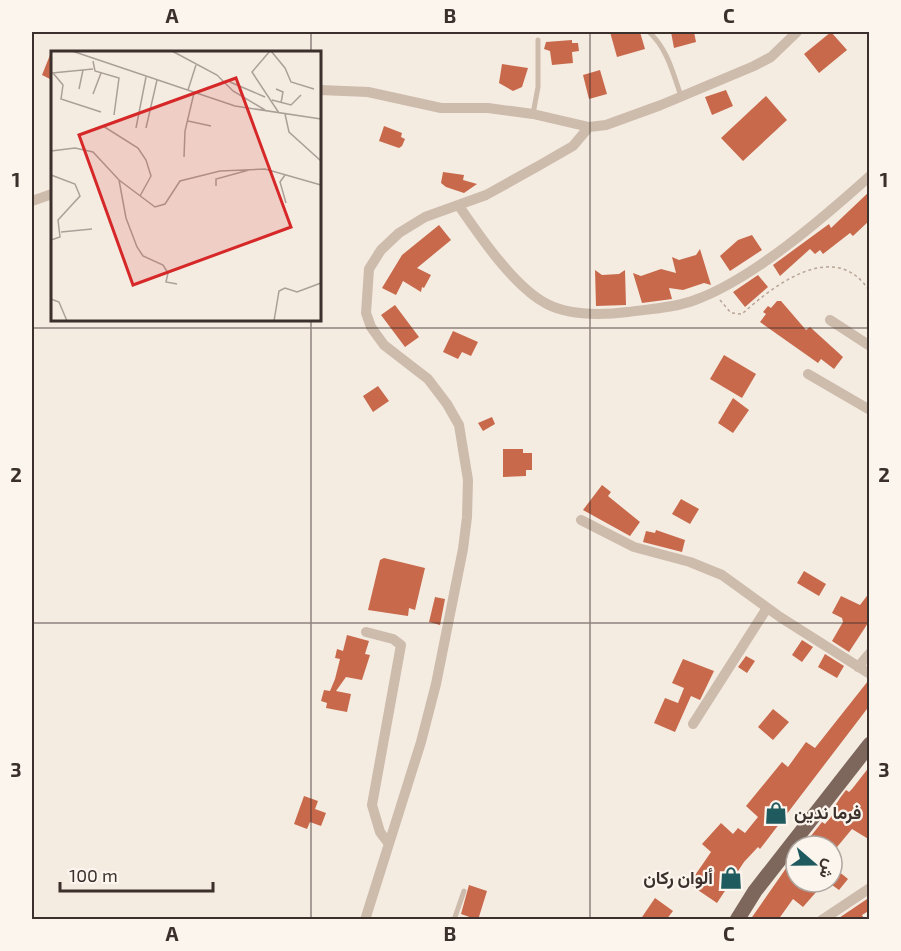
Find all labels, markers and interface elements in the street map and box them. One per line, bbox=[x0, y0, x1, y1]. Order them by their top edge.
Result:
text: A bbox=[165, 3, 179, 27]
text: B bbox=[444, 3, 456, 27]
text: C bbox=[723, 3, 735, 27]
inset map bbox=[51, 51, 321, 321]
text: 1 bbox=[12, 167, 20, 191]
text: 1 bbox=[880, 167, 888, 191]
text: 2 bbox=[10, 462, 22, 486]
text: 2 bbox=[878, 462, 890, 486]
text: 3 bbox=[10, 757, 22, 781]
text: 3 bbox=[878, 757, 890, 781]
shop icon: فرما ندين bbox=[763, 800, 789, 826]
place label: فرما ندين bbox=[794, 801, 861, 824]
north arrow bbox=[784, 834, 844, 894]
scale bar bbox=[60, 855, 213, 893]
text: ش bbox=[815, 857, 841, 882]
text: 100 m bbox=[69, 864, 118, 886]
shop icon: ألوان ركان bbox=[718, 865, 744, 891]
place label: ألوان ركان bbox=[643, 866, 713, 889]
text: A bbox=[165, 921, 179, 945]
text: B bbox=[444, 921, 456, 945]
text: C bbox=[723, 921, 735, 945]

